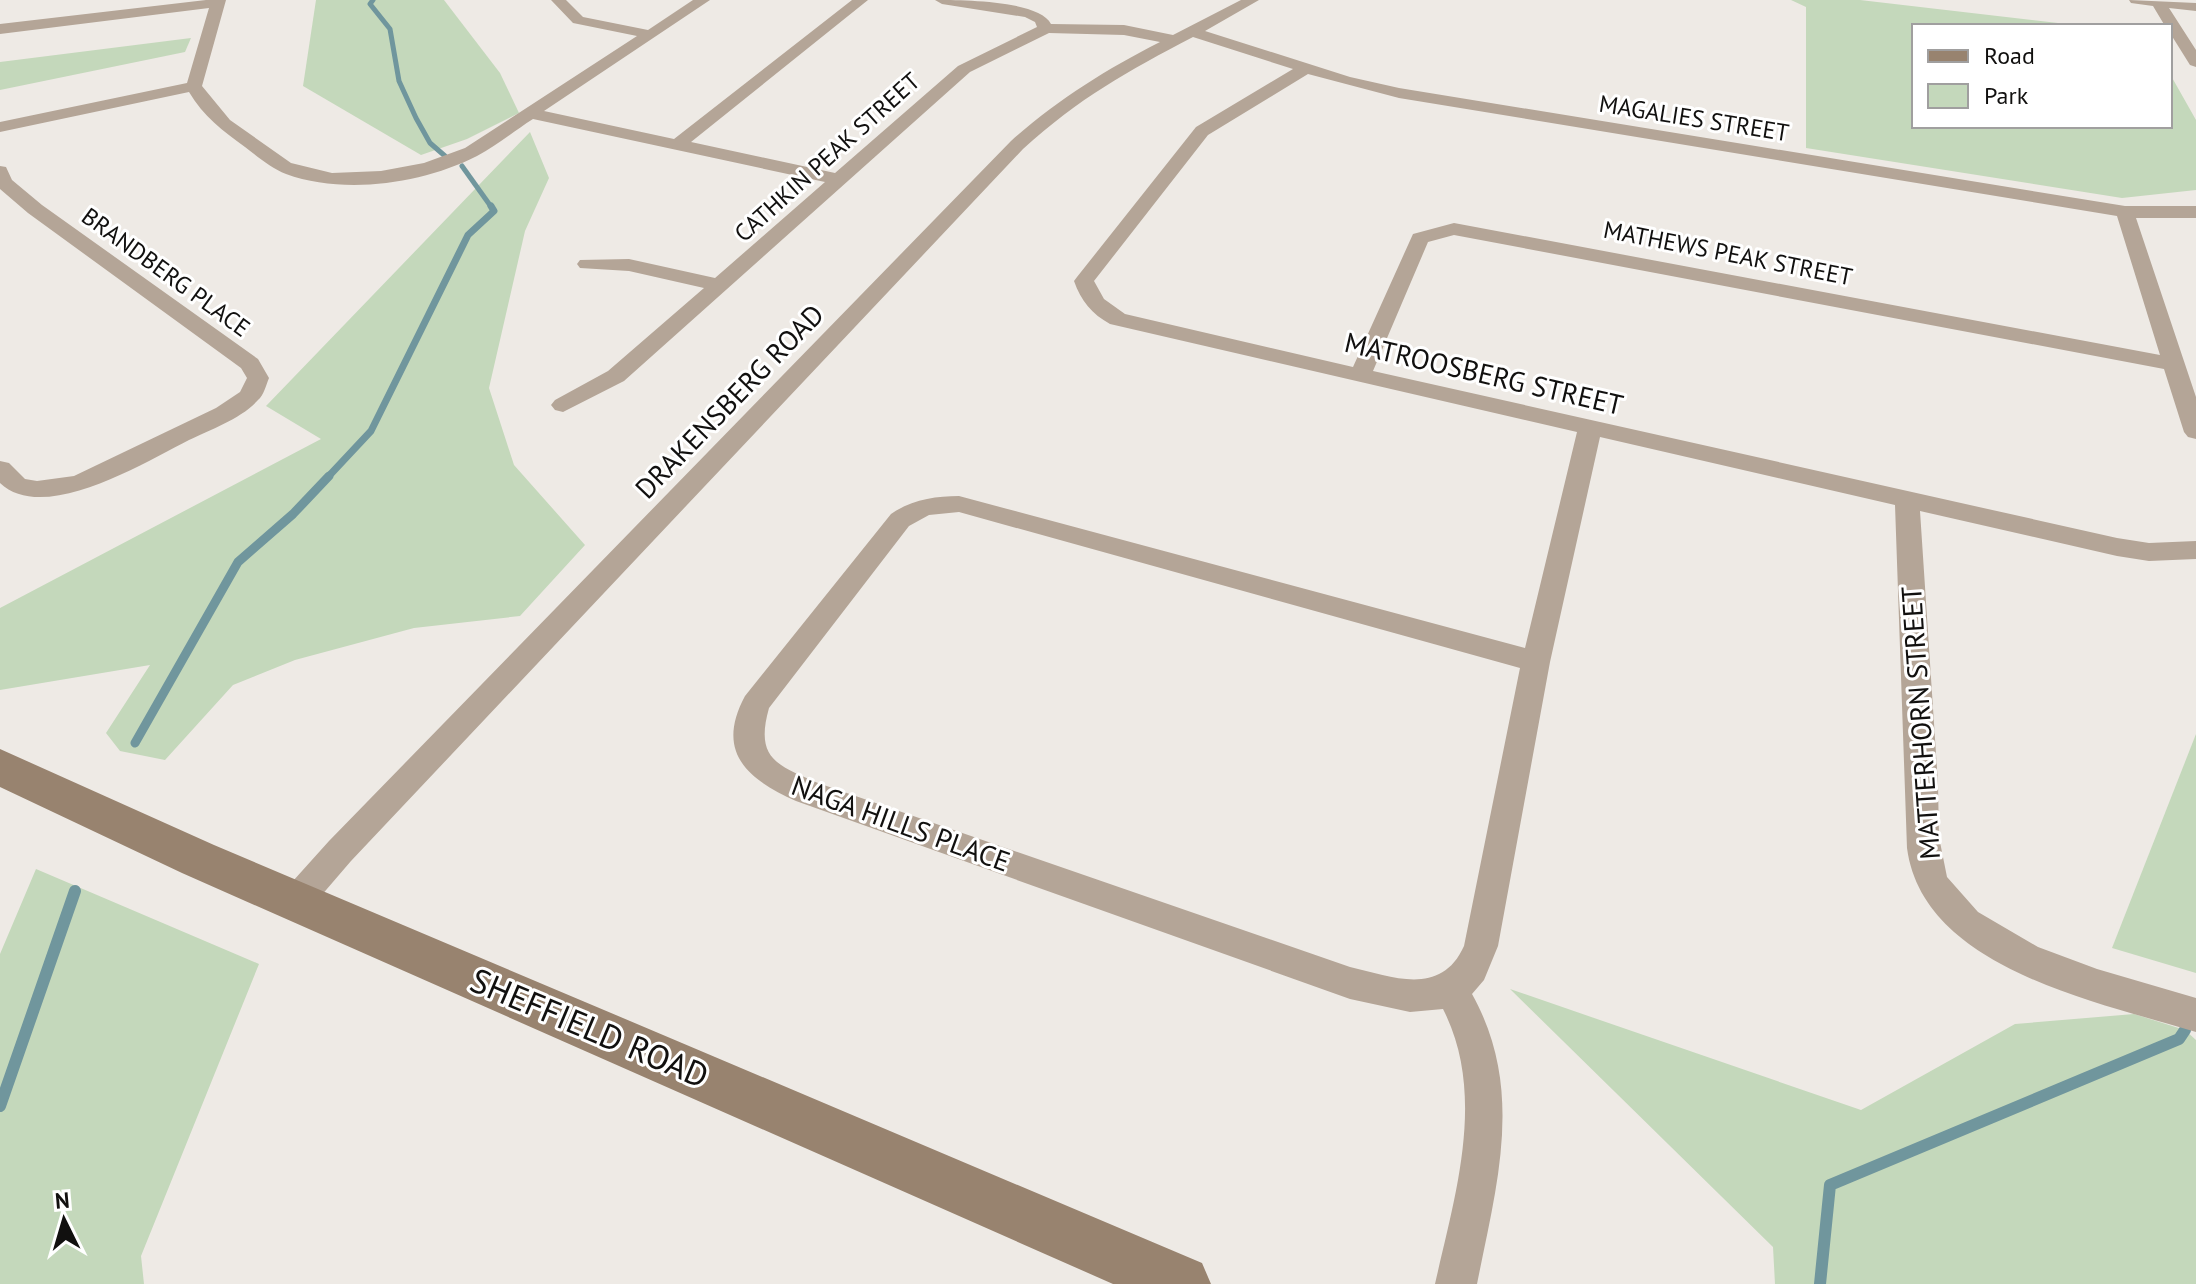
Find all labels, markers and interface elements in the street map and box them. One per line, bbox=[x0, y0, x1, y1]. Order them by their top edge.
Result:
legend bbox=[1912, 24, 2172, 128]
text: Road bbox=[1984, 40, 2035, 71]
street label: CATHKIN PEAK STREET bbox=[728, 65, 926, 249]
text: Park bbox=[1984, 80, 2029, 111]
street label: MAGALIES STREET bbox=[1597, 88, 1791, 148]
street label: BRANDBERG PLACE bbox=[76, 200, 256, 344]
street label: MATHEWS PEAK STREET bbox=[1601, 214, 1855, 292]
street label: DRAKENSBERG ROAD bbox=[627, 296, 831, 506]
street label: MATROOSBERG STREET bbox=[1341, 323, 1627, 423]
street label: MATTERHORN STREET bbox=[1892, 585, 1948, 861]
street label: NAGA HILLS PLACE bbox=[787, 766, 1015, 880]
street label: SHEFFIELD ROAD bbox=[464, 957, 716, 1097]
north arrow bbox=[24, 1180, 104, 1260]
text: N bbox=[54, 1185, 71, 1215]

